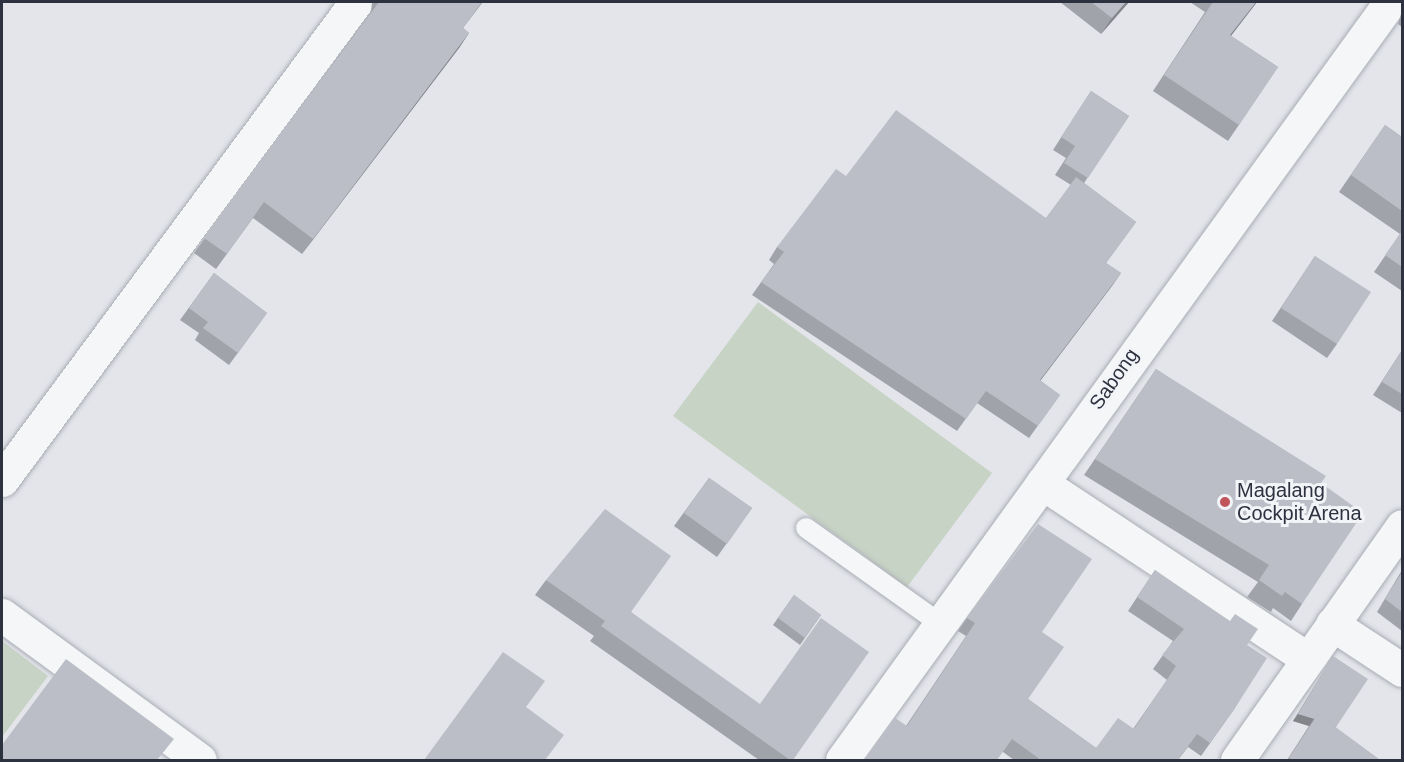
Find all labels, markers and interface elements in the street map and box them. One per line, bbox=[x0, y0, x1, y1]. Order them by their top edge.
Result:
street label: Sabong bbox=[1084, 344, 1144, 414]
place label: Magalang Cockpit Arena bbox=[1237, 478, 1363, 525]
marker: Magalang Cockpit Arena bbox=[1218, 495, 1232, 509]

